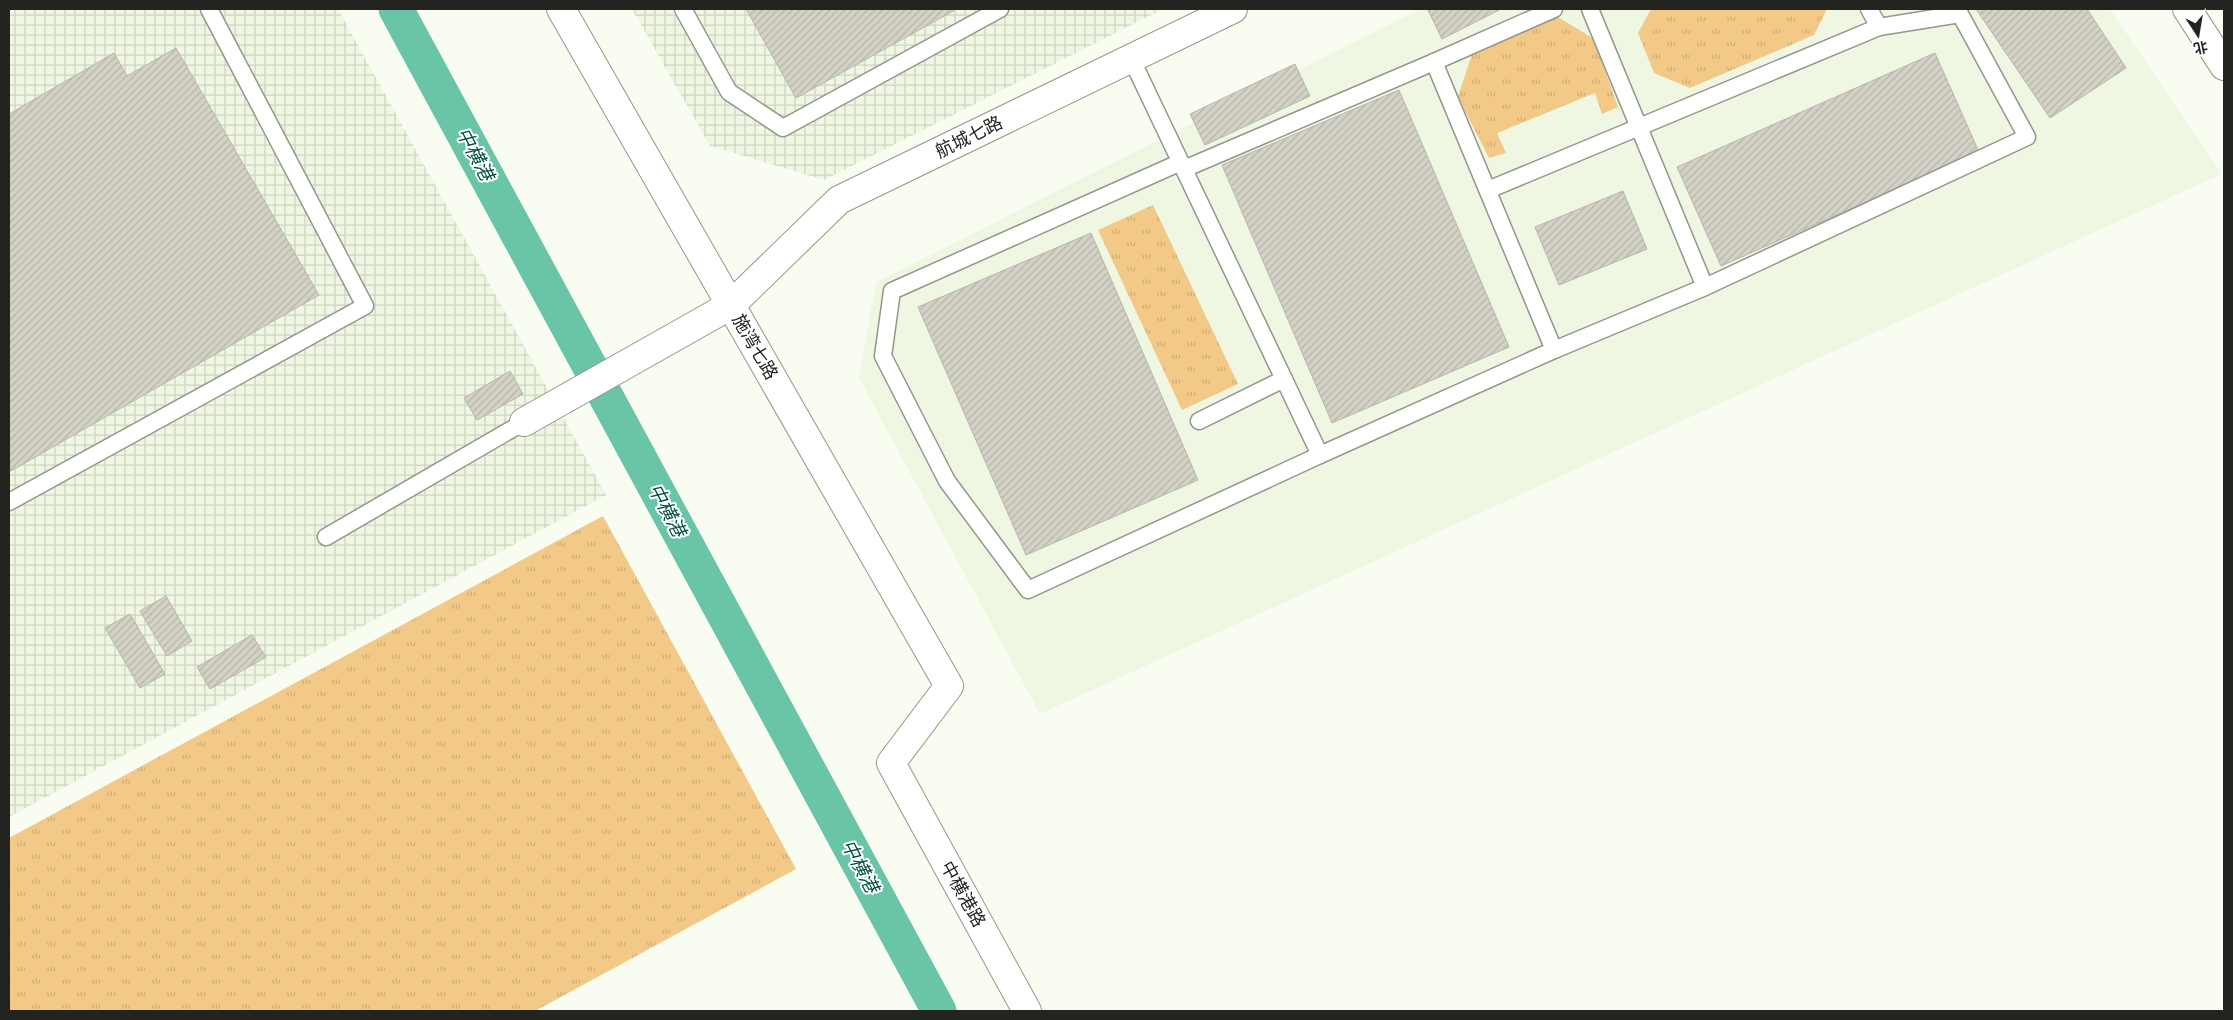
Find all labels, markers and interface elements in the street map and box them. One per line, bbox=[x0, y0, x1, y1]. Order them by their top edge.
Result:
north arrow bbox=[2173, 10, 2223, 60]
text: 北 bbox=[2192, 37, 2209, 57]
street label: 航城七路 bbox=[932, 111, 1006, 163]
water label: 中横港 bbox=[451, 123, 500, 187]
street label: 施湾七路 bbox=[727, 310, 783, 384]
water label: 中横港 bbox=[643, 479, 692, 543]
water label: 中横港 bbox=[836, 835, 885, 899]
street label: 中横港路 bbox=[936, 857, 990, 931]

